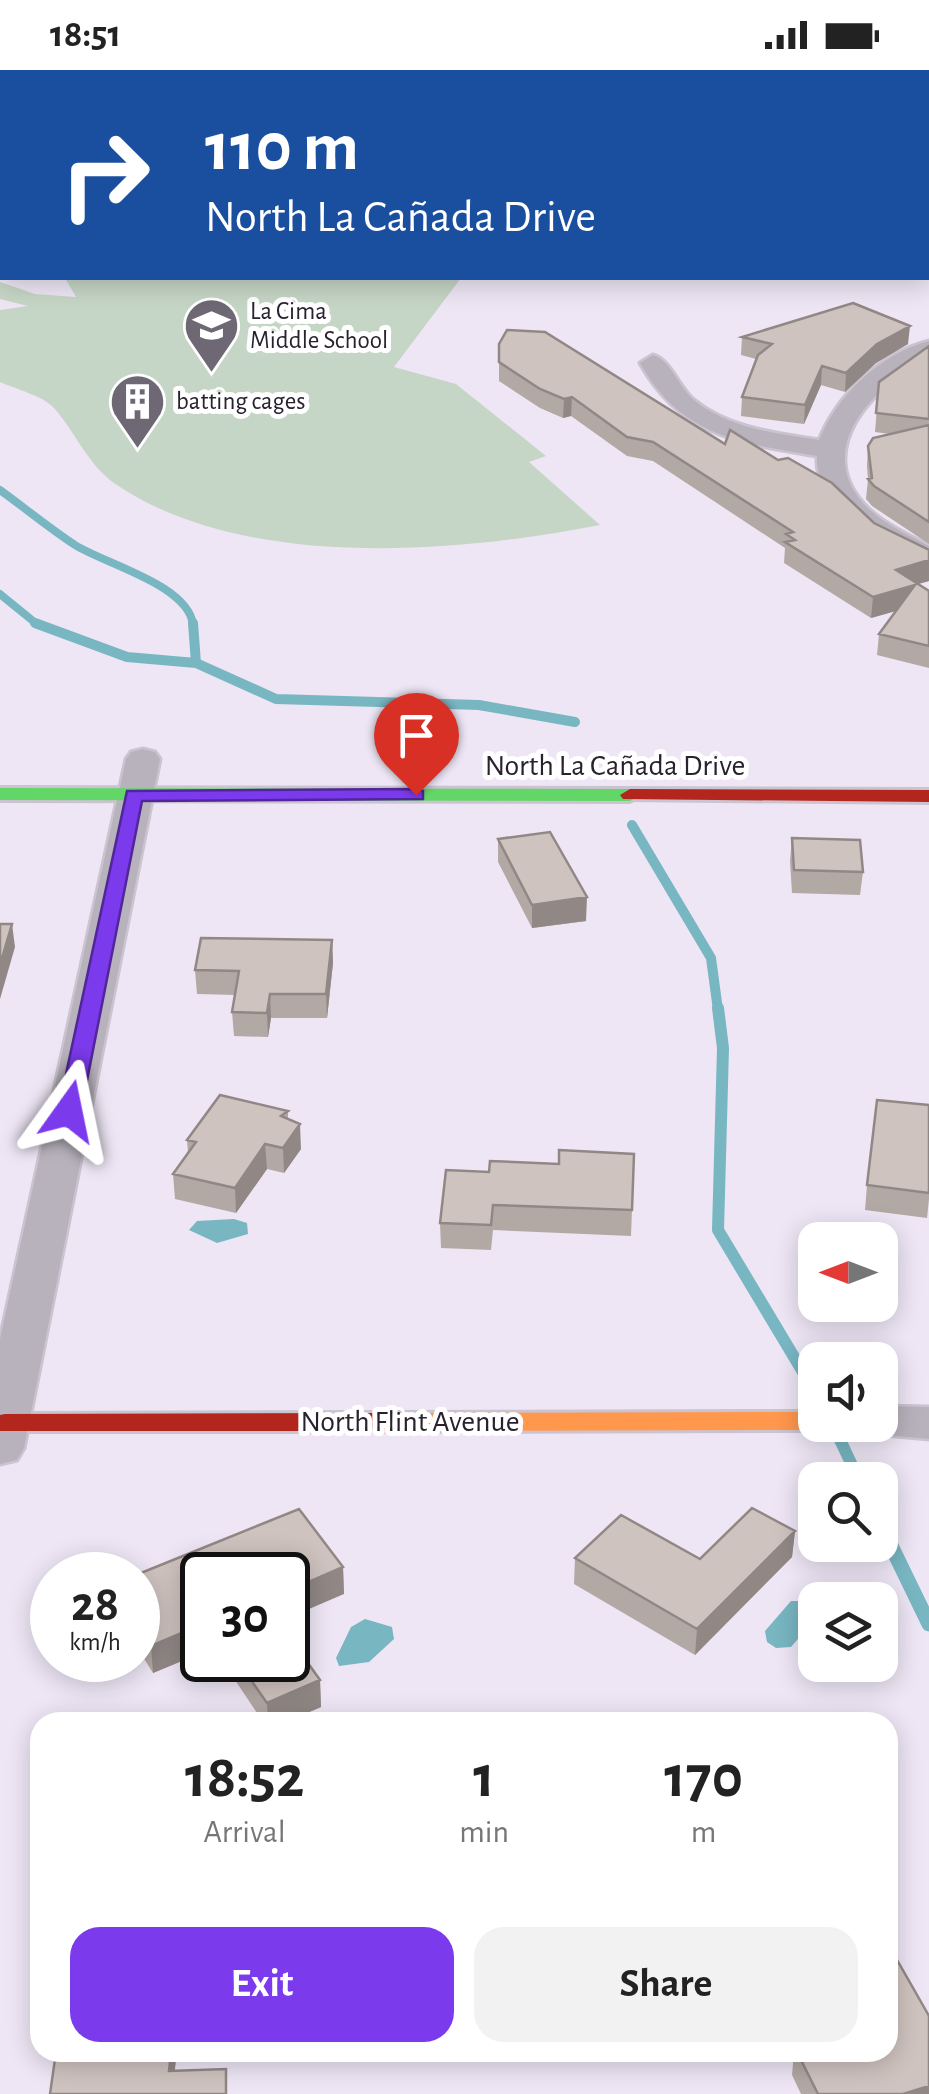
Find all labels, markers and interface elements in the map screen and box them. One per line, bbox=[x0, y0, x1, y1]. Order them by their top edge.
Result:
text: 18:51 bbox=[50, 16, 121, 54]
icon: right bbox=[40, 110, 170, 240]
text: 110 m bbox=[205, 113, 359, 183]
text: North La Cañada Drive bbox=[205, 195, 596, 240]
school or university icon: La Cima Middle School bbox=[181, 295, 241, 374]
place label: La Cima Middle School bbox=[250, 299, 388, 353]
building icon: batting cages bbox=[107, 371, 167, 450]
place label: batting cages bbox=[176, 389, 305, 414]
pin bbox=[374, 693, 459, 796]
icon: arrive bbox=[389, 708, 444, 763]
street label: North La Cañada Drive bbox=[485, 751, 745, 781]
position arrow bbox=[17, 1059, 121, 1163]
north arrow bbox=[798, 1222, 898, 1322]
map controls bbox=[798, 1222, 898, 1682]
button: sound bbox=[798, 1342, 898, 1442]
street label: North Flint Avenue bbox=[300, 1407, 520, 1437]
button: search bbox=[798, 1462, 898, 1562]
speed limit sign: 30 bbox=[180, 1552, 310, 1682]
text: 28 bbox=[71, 1580, 119, 1630]
button: layers bbox=[798, 1582, 898, 1682]
text: km/h bbox=[69, 1630, 121, 1655]
text: 18:52 bbox=[185, 1748, 304, 1808]
text: 1 bbox=[473, 1748, 495, 1808]
text: 170 bbox=[664, 1748, 743, 1808]
text: Arrival bbox=[203, 1816, 286, 1848]
text: min bbox=[459, 1816, 509, 1848]
text: m bbox=[691, 1816, 716, 1848]
button: Exit bbox=[70, 1927, 454, 2042]
button: Share bbox=[474, 1927, 858, 2042]

